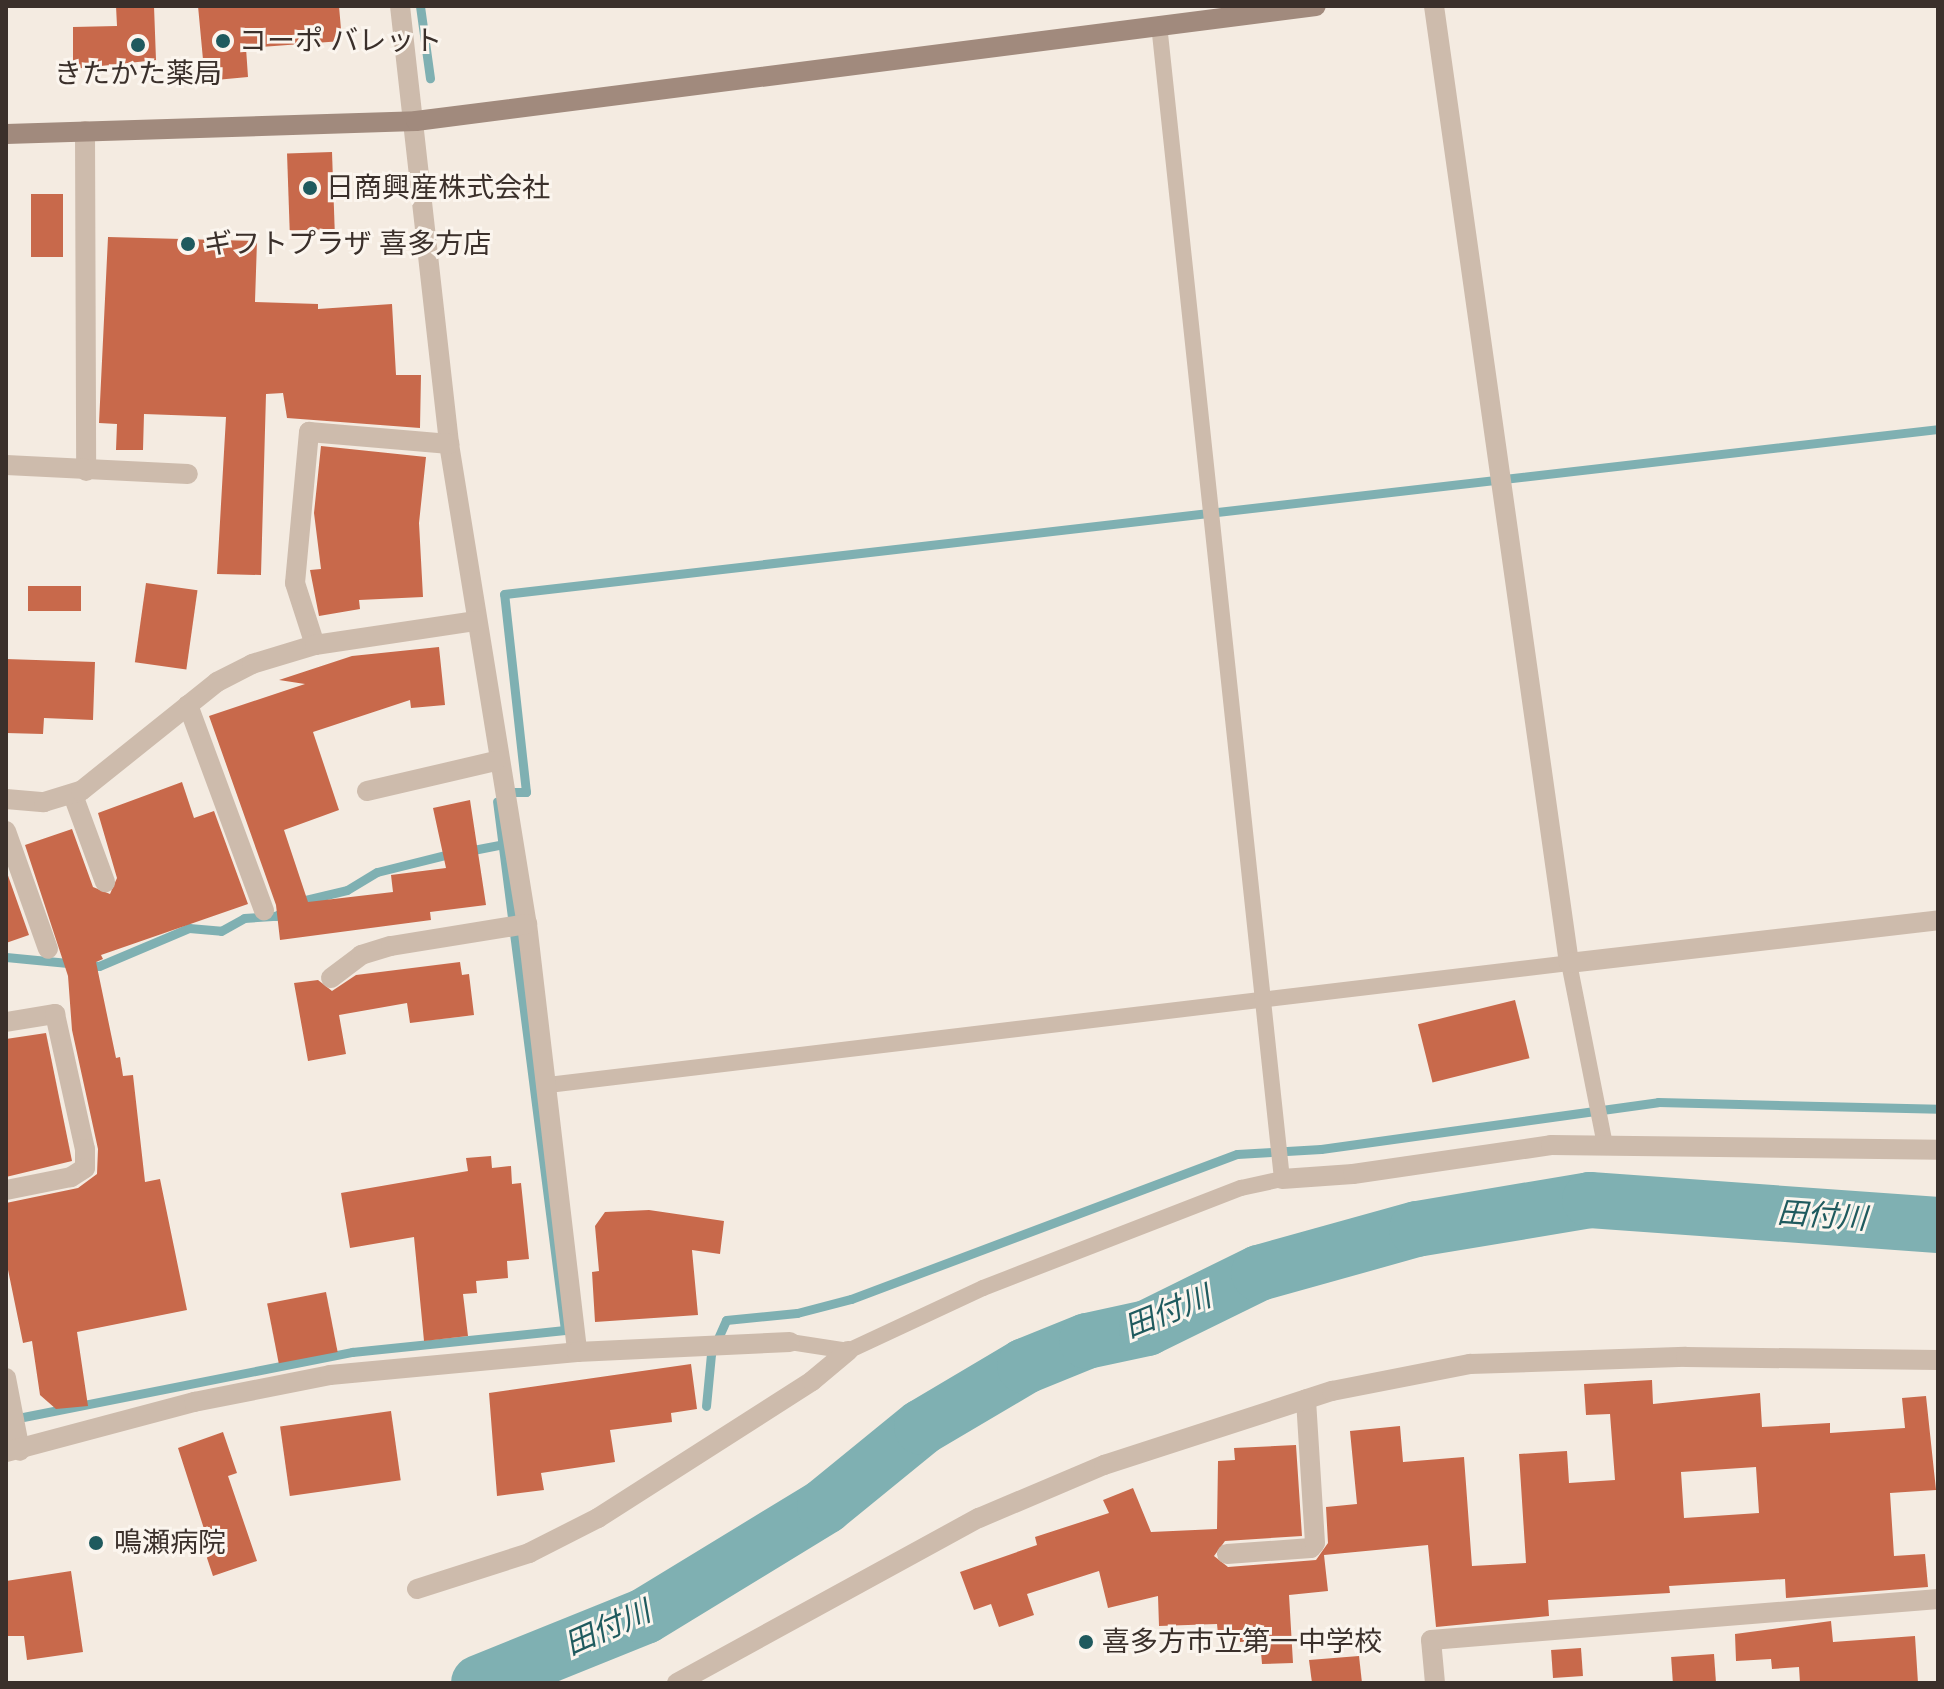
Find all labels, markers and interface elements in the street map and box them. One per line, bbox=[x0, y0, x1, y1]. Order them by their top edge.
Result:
place label: コーポ バレット bbox=[239, 24, 442, 58]
marker: コーポ バレット bbox=[214, 32, 232, 50]
marker: きたかた薬局 bbox=[129, 36, 147, 54]
place label: きたかた薬局 bbox=[54, 57, 222, 91]
place label: 日商興産株式会社 bbox=[326, 171, 550, 205]
marker: 日商興産株式会社 bbox=[301, 179, 319, 197]
place label: ギフトプラザ 喜多方店 bbox=[204, 227, 491, 261]
marker: ギフトプラザ 喜多方店 bbox=[179, 235, 197, 253]
water label: 田付川 bbox=[1776, 1196, 1868, 1238]
water label: 田付川 bbox=[1120, 1279, 1216, 1347]
place label: 鳴瀬病院 bbox=[114, 1526, 226, 1560]
marker: 鳴瀬病院 bbox=[85, 1532, 107, 1554]
water label: 田付川 bbox=[560, 1594, 656, 1664]
place label: 喜多方市立第一中学校 bbox=[1102, 1625, 1382, 1659]
marker: 喜多方市立第一中学校 bbox=[1077, 1633, 1095, 1651]

